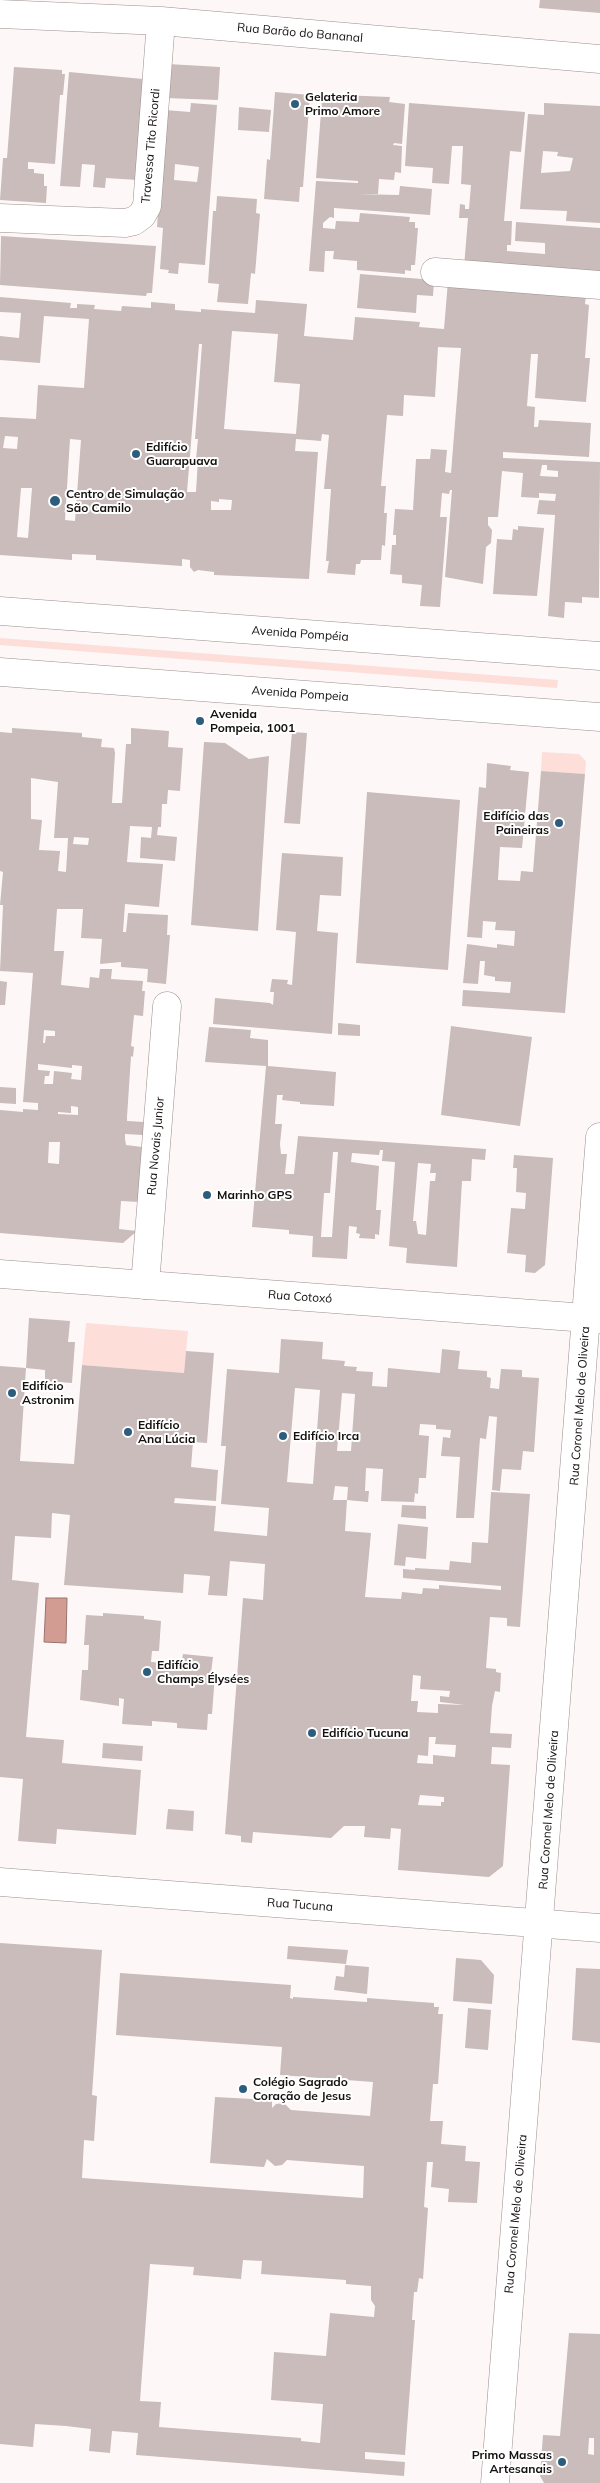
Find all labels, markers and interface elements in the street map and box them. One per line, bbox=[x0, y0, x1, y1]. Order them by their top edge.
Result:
street label: Rua Barão do Bananal bbox=[236, 20, 364, 46]
street label: Travessa Tito Ricordi bbox=[139, 88, 163, 204]
place label: Gelateria Primo Amore bbox=[305, 90, 380, 118]
marker: Gelateria Primo Amore bbox=[289, 98, 301, 110]
place label: Edifício Guarapuava bbox=[146, 440, 217, 468]
marker: Edifício Guarapuava bbox=[130, 448, 142, 460]
place label: Centro de Simulação São Camilo bbox=[66, 487, 184, 515]
marker: Centro de Simulação São Camilo bbox=[48, 494, 62, 508]
street label: Avenida Pompéia bbox=[251, 623, 349, 645]
street label: Avenida Pompeia bbox=[251, 683, 349, 705]
place label: Avenida Pompeia, 1001 bbox=[210, 707, 295, 735]
marker: Avenida Pompeia, 1001 bbox=[194, 715, 206, 727]
place label: Edifício das Paineiras bbox=[483, 809, 549, 837]
marker: Edifício das Paineiras bbox=[553, 817, 565, 829]
street label: Rua Novais Junior bbox=[145, 1096, 167, 1196]
place label: Marinho GPS bbox=[217, 1188, 292, 1202]
marker: Marinho GPS bbox=[201, 1189, 213, 1201]
street label: Rua Cotoxó bbox=[268, 1288, 332, 1306]
street label: Rua Coronel Melo de Oliveira bbox=[567, 1326, 593, 1486]
place label: Edifício Astronim bbox=[22, 1379, 74, 1407]
marker: Edifício Astronim bbox=[6, 1387, 18, 1399]
place label: Edifício Ana Lúcia bbox=[138, 1418, 195, 1446]
marker: Edifício Ana Lúcia bbox=[122, 1426, 134, 1438]
place label: Edifício Irca bbox=[293, 1429, 359, 1443]
marker: Edifício Irca bbox=[277, 1430, 289, 1442]
place label: Edifício Champs Élysées bbox=[157, 1658, 249, 1686]
marker: Edifício Champs Élysées bbox=[141, 1666, 153, 1678]
place label: Edifício Tucuna bbox=[322, 1726, 408, 1740]
marker: Edifício Tucuna bbox=[306, 1727, 318, 1739]
street label: Rua Coronel Melo de Oliveira bbox=[536, 1730, 562, 1890]
street label: Rua Tucuna bbox=[267, 1896, 333, 1914]
place label: Colégio Sagrado Coração de Jesus bbox=[253, 2075, 351, 2103]
marker: Colégio Sagrado Coração de Jesus bbox=[237, 2083, 249, 2095]
street label: Rua Coronel Melo de Oliveira bbox=[502, 2134, 530, 2294]
place label: Primo Massas Artesanais bbox=[472, 2448, 552, 2476]
marker: Primo Massas Artesanais bbox=[556, 2456, 568, 2468]

